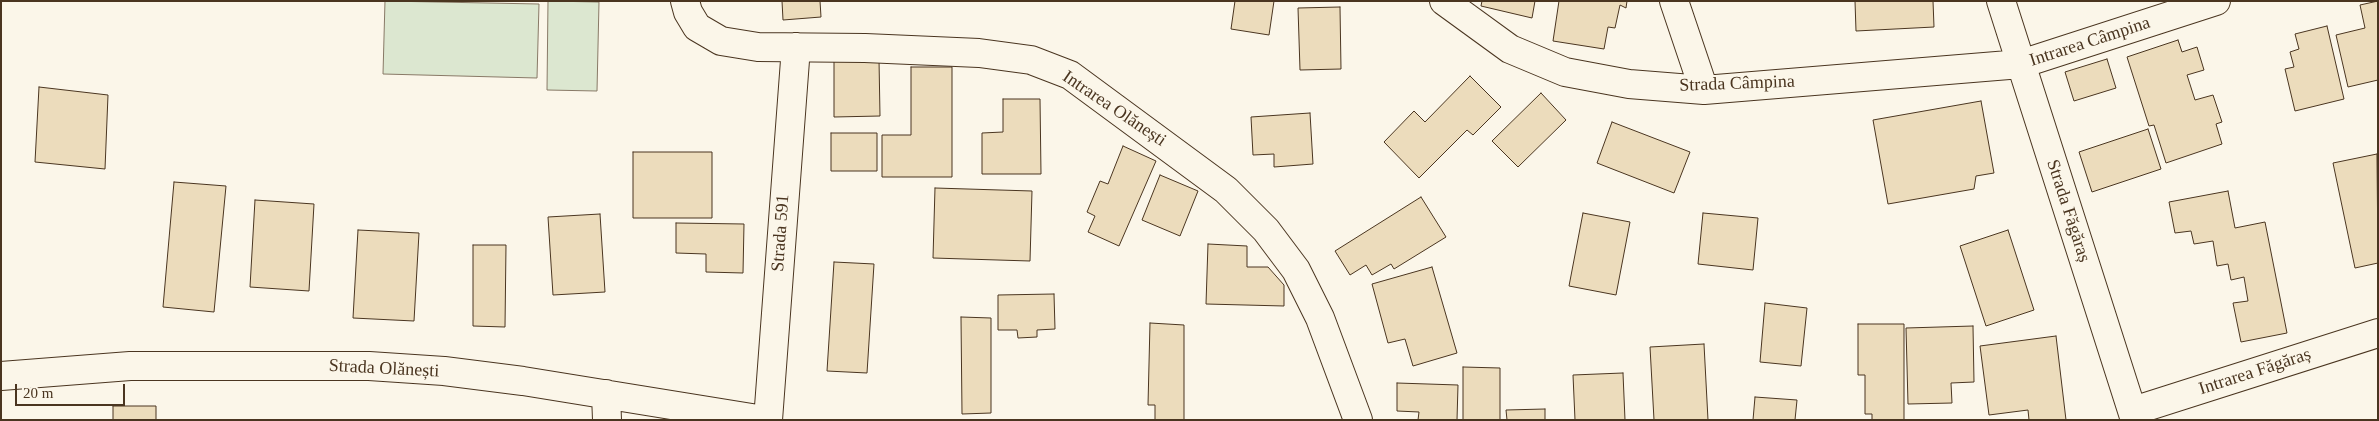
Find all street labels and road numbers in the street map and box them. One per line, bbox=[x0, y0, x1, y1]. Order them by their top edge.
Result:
street label: Intrarea Câmpina bbox=[2027, 12, 2153, 72]
street label: Intrarea Olănești bbox=[1058, 66, 1170, 152]
street label: Strada Câmpina bbox=[1679, 71, 1795, 97]
street label: Strada Făgăraș bbox=[2041, 157, 2095, 265]
street label: Strada 591 bbox=[768, 194, 794, 272]
street label: Intrarea Făgăraș bbox=[2196, 344, 2314, 400]
street label: Strada Olănești bbox=[328, 355, 440, 383]

